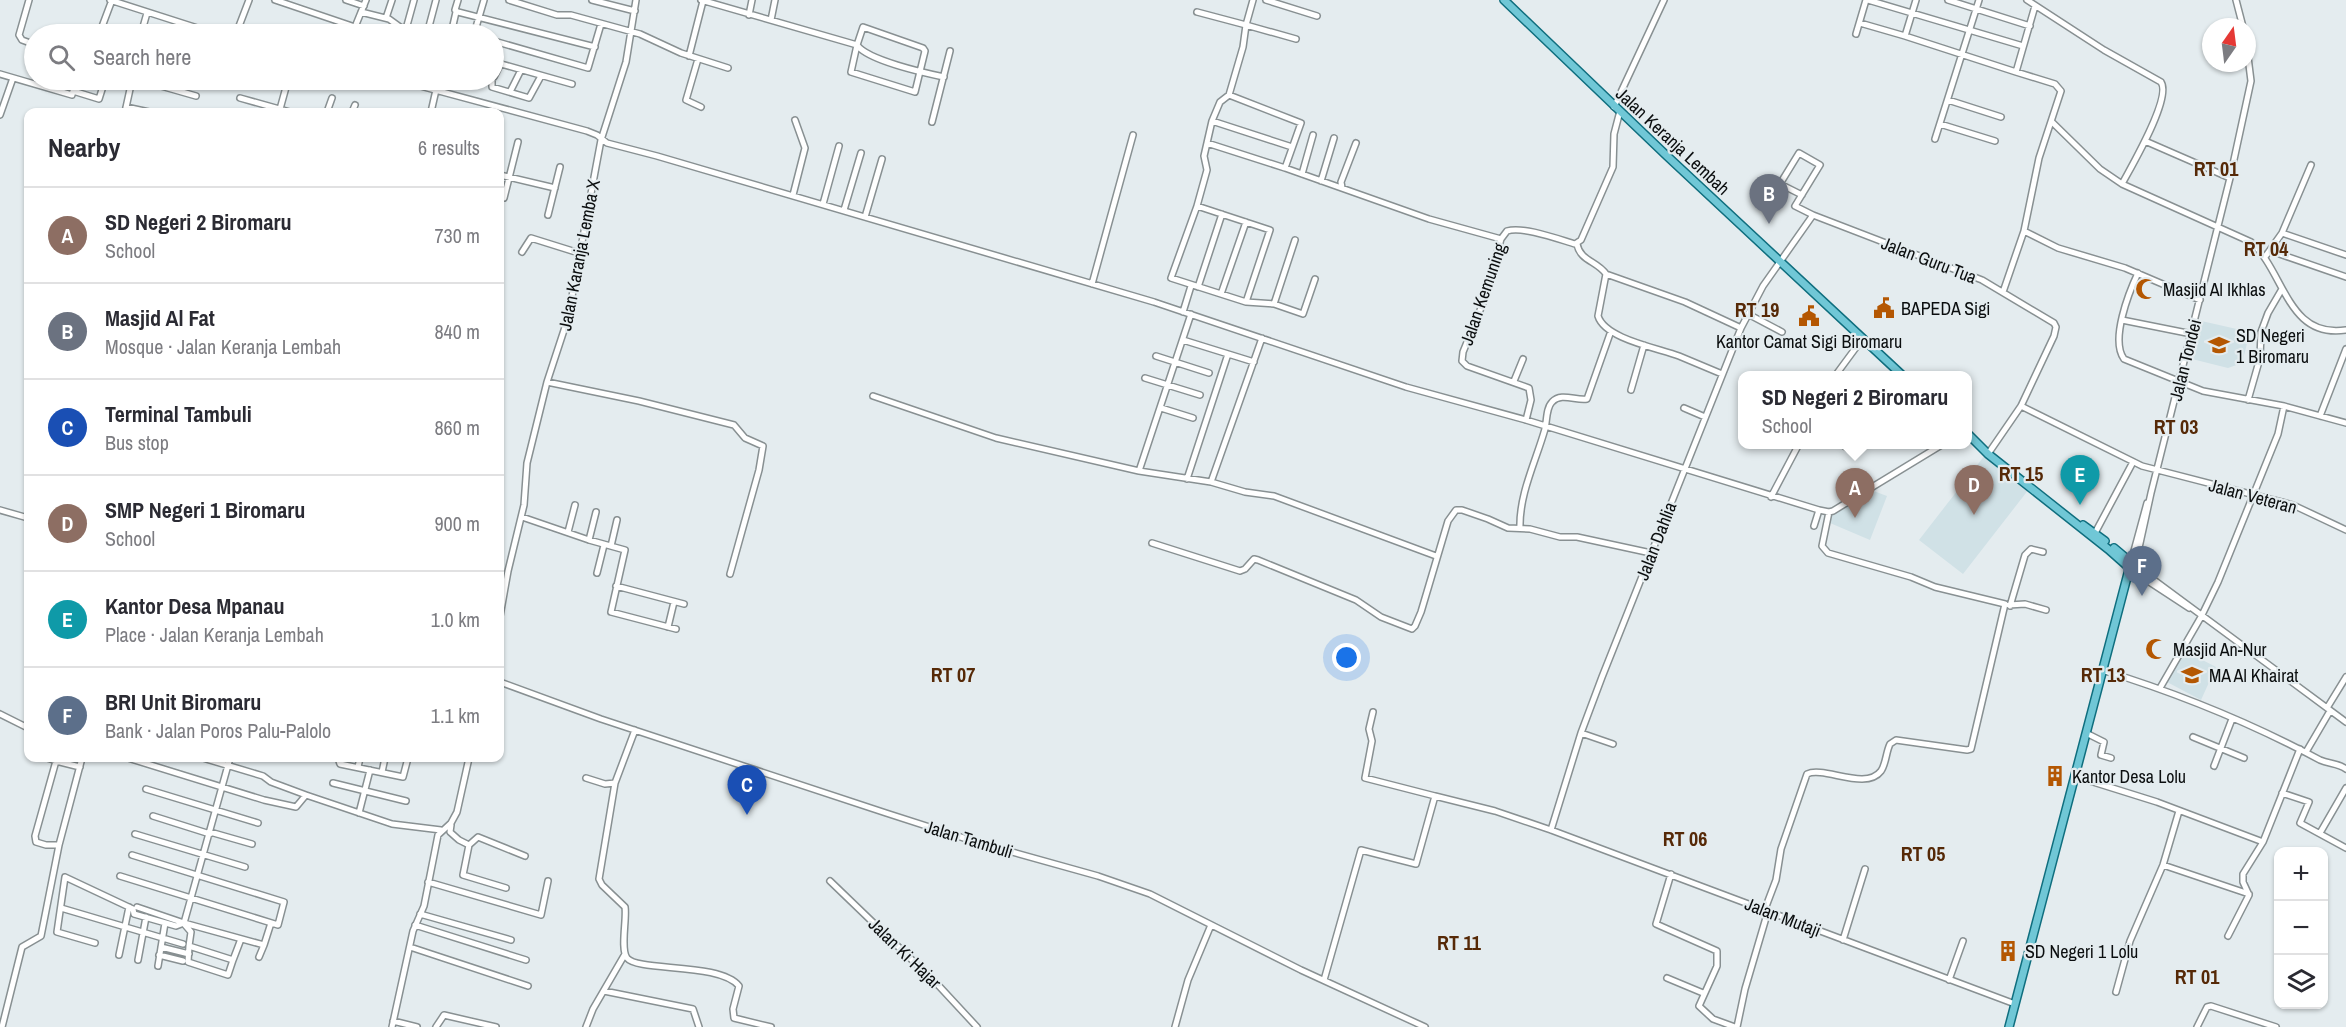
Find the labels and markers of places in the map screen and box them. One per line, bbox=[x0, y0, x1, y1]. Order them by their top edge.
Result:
pin: B bbox=[1750, 174, 1788, 224]
mosque icon: Masjid Al Ikhlas bbox=[2134, 277, 2158, 301]
place label: Masjid Al Ikhlas bbox=[2163, 277, 2266, 302]
public building icon: BAPEDA Sigi bbox=[1872, 296, 1896, 320]
place label: BAPEDA Sigi bbox=[1901, 296, 1990, 321]
public building icon: Kantor Camat Sigi Biromaru bbox=[1797, 304, 1821, 328]
place label: SD Negeri 1 Biromaru bbox=[2236, 323, 2309, 369]
place label: Kantor Camat Sigi Biromaru bbox=[1716, 329, 1902, 354]
school or university icon: SD Negeri 1 Biromaru bbox=[2207, 333, 2231, 357]
pin: E bbox=[2060, 456, 2100, 505]
pin: D bbox=[1954, 466, 1994, 515]
pin: A bbox=[1836, 468, 1874, 518]
pin: F bbox=[2122, 546, 2162, 596]
mosque icon: Masjid An-Nur bbox=[2144, 637, 2168, 661]
place label: Masjid An-Nur bbox=[2173, 637, 2267, 662]
school or university icon: MA Al Khairat bbox=[2180, 663, 2204, 687]
place label: MA Al Khairat bbox=[2209, 663, 2298, 688]
building icon: Kantor Desa Lolu bbox=[2043, 764, 2067, 788]
place label: Kantor Desa Lolu bbox=[2072, 764, 2186, 789]
pin: C bbox=[728, 766, 766, 815]
building icon: SD Negeri 1 Lolu bbox=[1996, 939, 2020, 963]
place label: SD Negeri 1 Lolu bbox=[2025, 939, 2138, 964]

